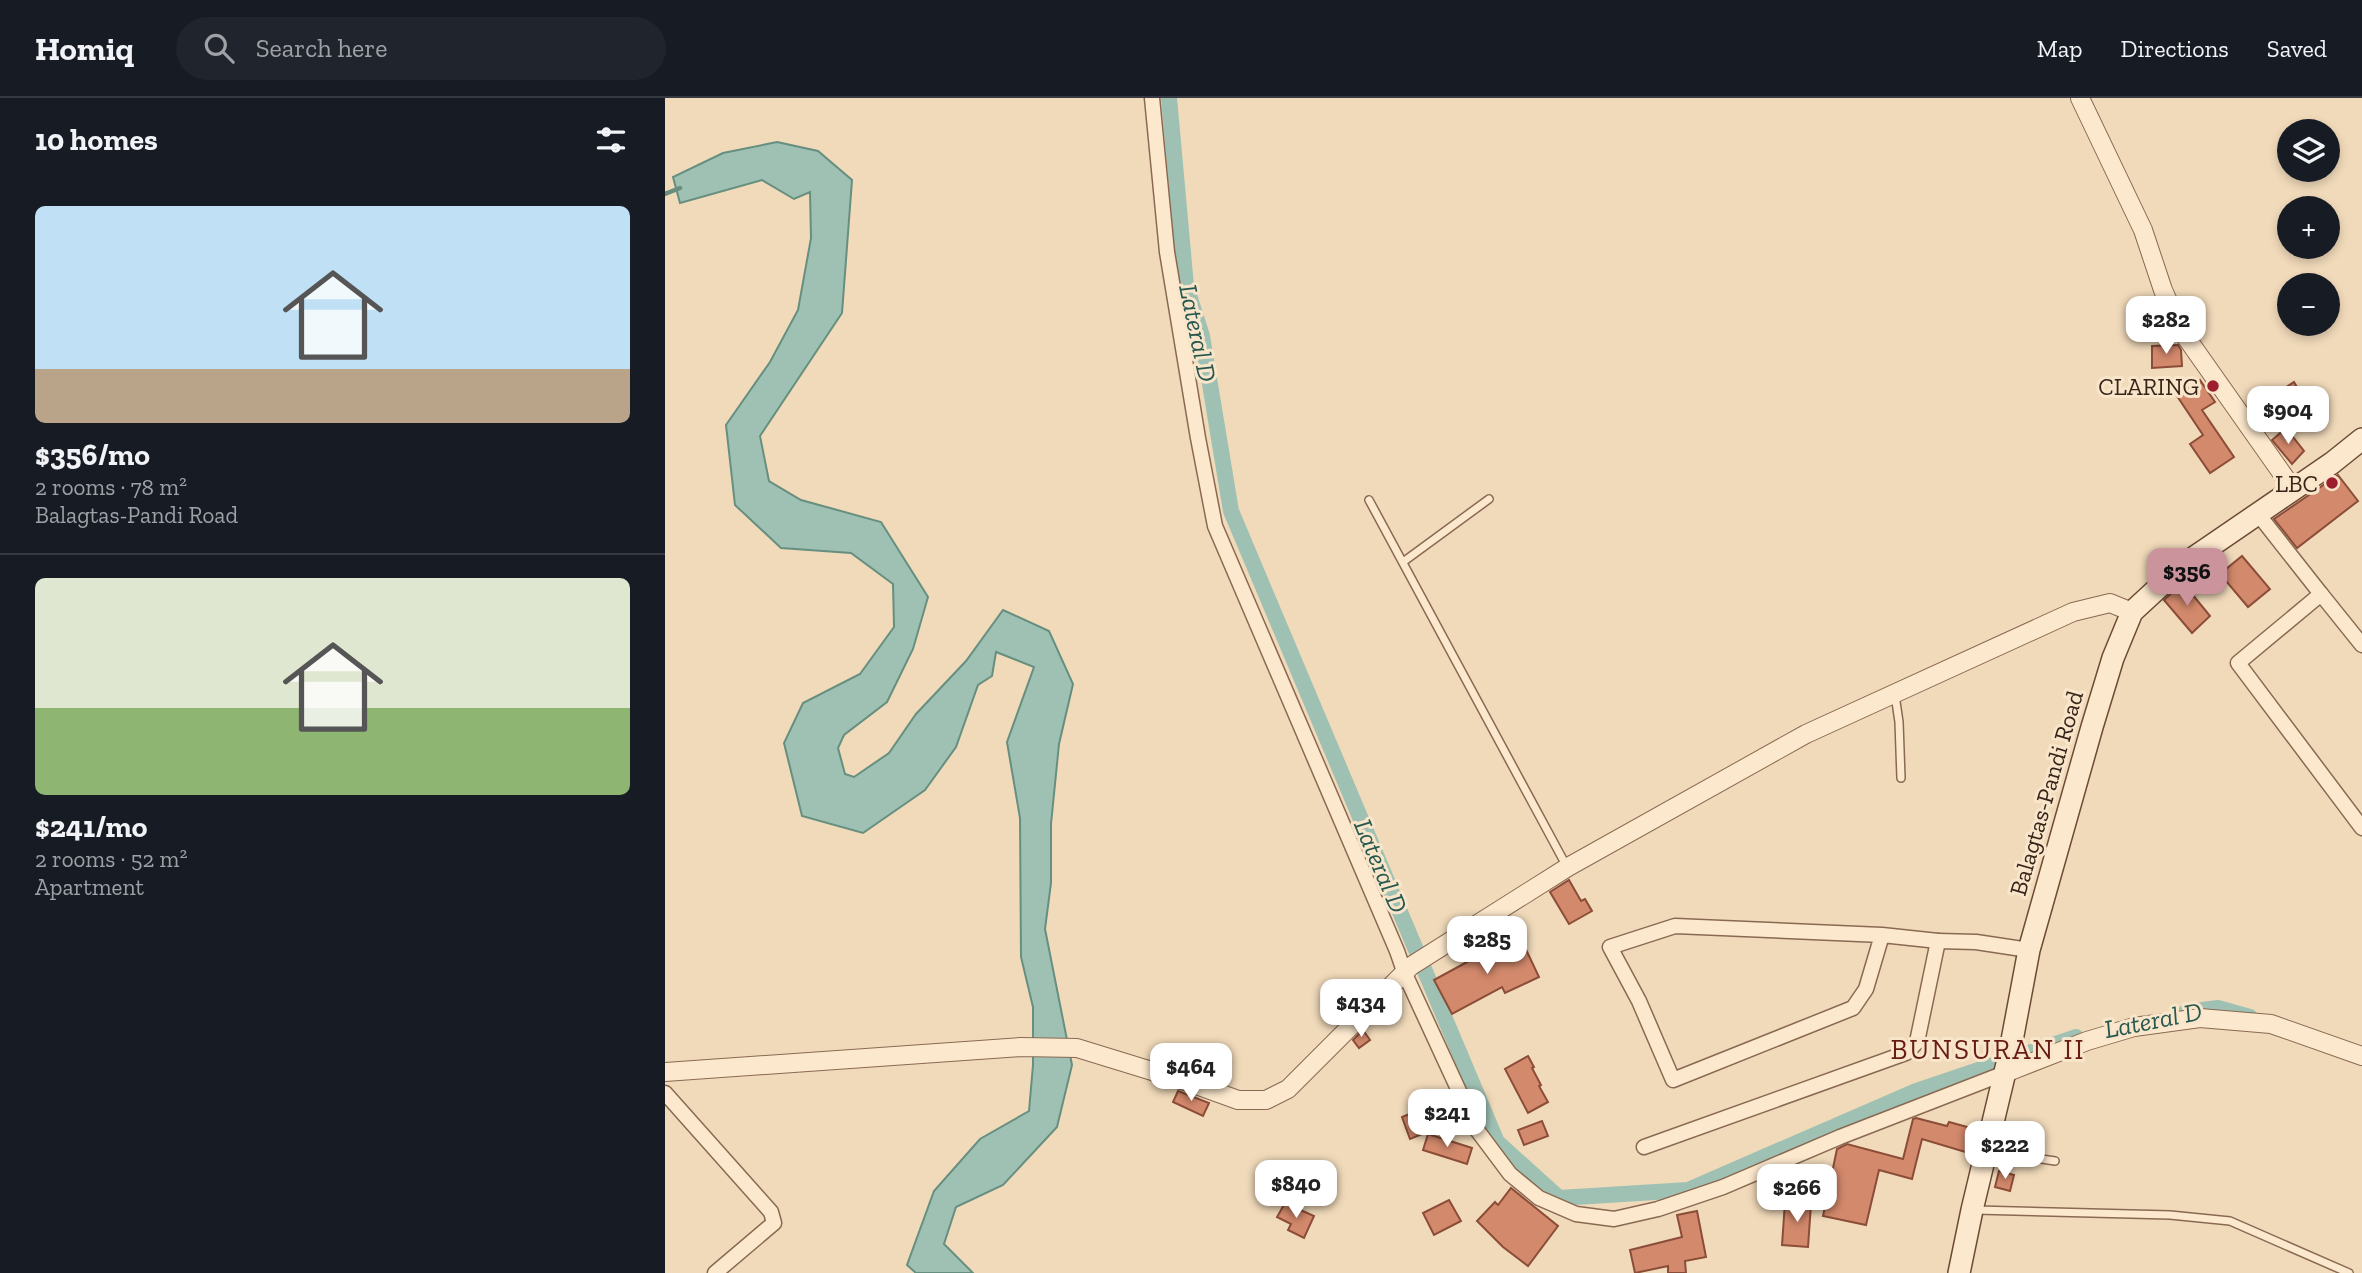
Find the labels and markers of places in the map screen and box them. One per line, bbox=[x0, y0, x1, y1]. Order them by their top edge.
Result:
pin: $282 bbox=[2125, 296, 2207, 356]
place label: CLARING bbox=[2098, 372, 2199, 401]
marker: CLARING bbox=[2205, 378, 2221, 394]
pin: $904 bbox=[2247, 386, 2329, 446]
place label: LBC bbox=[2275, 469, 2318, 498]
marker: LBC bbox=[2324, 475, 2340, 491]
pin: $356 bbox=[2146, 548, 2228, 608]
pin: $285 bbox=[1446, 916, 1528, 976]
pin: $434 bbox=[1320, 979, 1402, 1039]
pin: $464 bbox=[1150, 1044, 1232, 1103]
pin: $241 bbox=[1406, 1090, 1488, 1149]
pin: $222 bbox=[1964, 1122, 2046, 1181]
pin: $840 bbox=[1255, 1160, 1337, 1220]
pin: $266 bbox=[1756, 1164, 1838, 1224]

